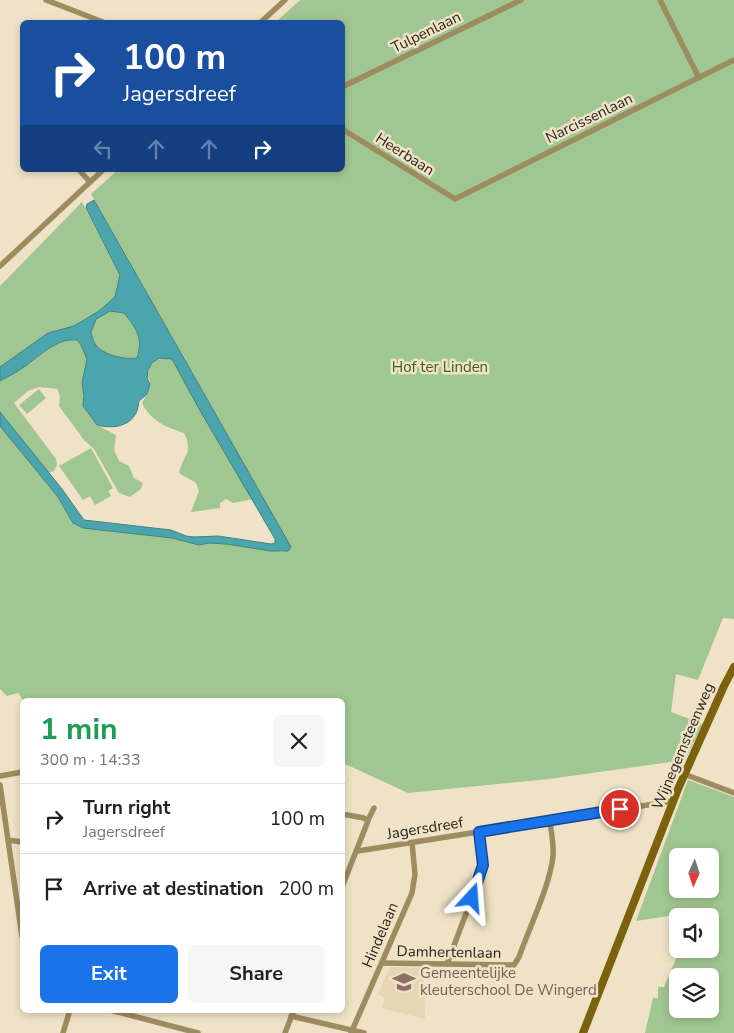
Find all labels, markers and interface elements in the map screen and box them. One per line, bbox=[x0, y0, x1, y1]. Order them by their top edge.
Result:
street label: Tulpenlaan bbox=[388, 7, 464, 57]
text: 100 m bbox=[123, 34, 226, 81]
icon: right bbox=[40, 40, 105, 105]
text: Jagersdreef bbox=[123, 79, 236, 109]
street label: Narcissenlaan bbox=[542, 88, 636, 148]
street label: Heerbaan bbox=[372, 128, 438, 180]
icon: left bbox=[89, 135, 117, 163]
icon: ahead bbox=[142, 135, 170, 163]
icon: ahead bbox=[195, 135, 223, 163]
icon: right bbox=[248, 135, 276, 163]
park label: Hof ter Linden bbox=[392, 357, 488, 377]
street label: Wijnegemsteenweg bbox=[647, 680, 719, 812]
text: 1 min bbox=[40, 709, 118, 750]
button: close bbox=[273, 715, 325, 767]
text: 300 m · 14:33 bbox=[40, 749, 141, 771]
pin bbox=[599, 788, 641, 830]
text: Turn right bbox=[83, 795, 170, 821]
icon: arrive bbox=[606, 795, 634, 823]
icon: right bbox=[40, 805, 68, 833]
text: 100 m bbox=[270, 806, 325, 832]
street label: Jagersdreef bbox=[384, 812, 466, 844]
text: Jagersdreef bbox=[83, 821, 165, 843]
north arrow bbox=[669, 848, 719, 898]
map controls bbox=[669, 848, 719, 1018]
position arrow bbox=[445, 871, 497, 923]
icon: arrive bbox=[40, 875, 68, 903]
text: Arrive at destination bbox=[83, 876, 264, 902]
text: 200 m bbox=[279, 876, 334, 902]
street label: Hindelaan bbox=[357, 899, 403, 971]
button: sound bbox=[669, 908, 719, 958]
street label: Damhertenlaan bbox=[396, 941, 502, 963]
button: Exit bbox=[40, 945, 178, 1003]
button: Share bbox=[188, 945, 325, 1003]
place label: Gemeentelijke kleuterschool De Wingerd bbox=[420, 963, 597, 1000]
button: layers bbox=[669, 968, 719, 1018]
school or university icon: Gemeentelijke kleuterschool De Wingerd bbox=[391, 969, 417, 995]

